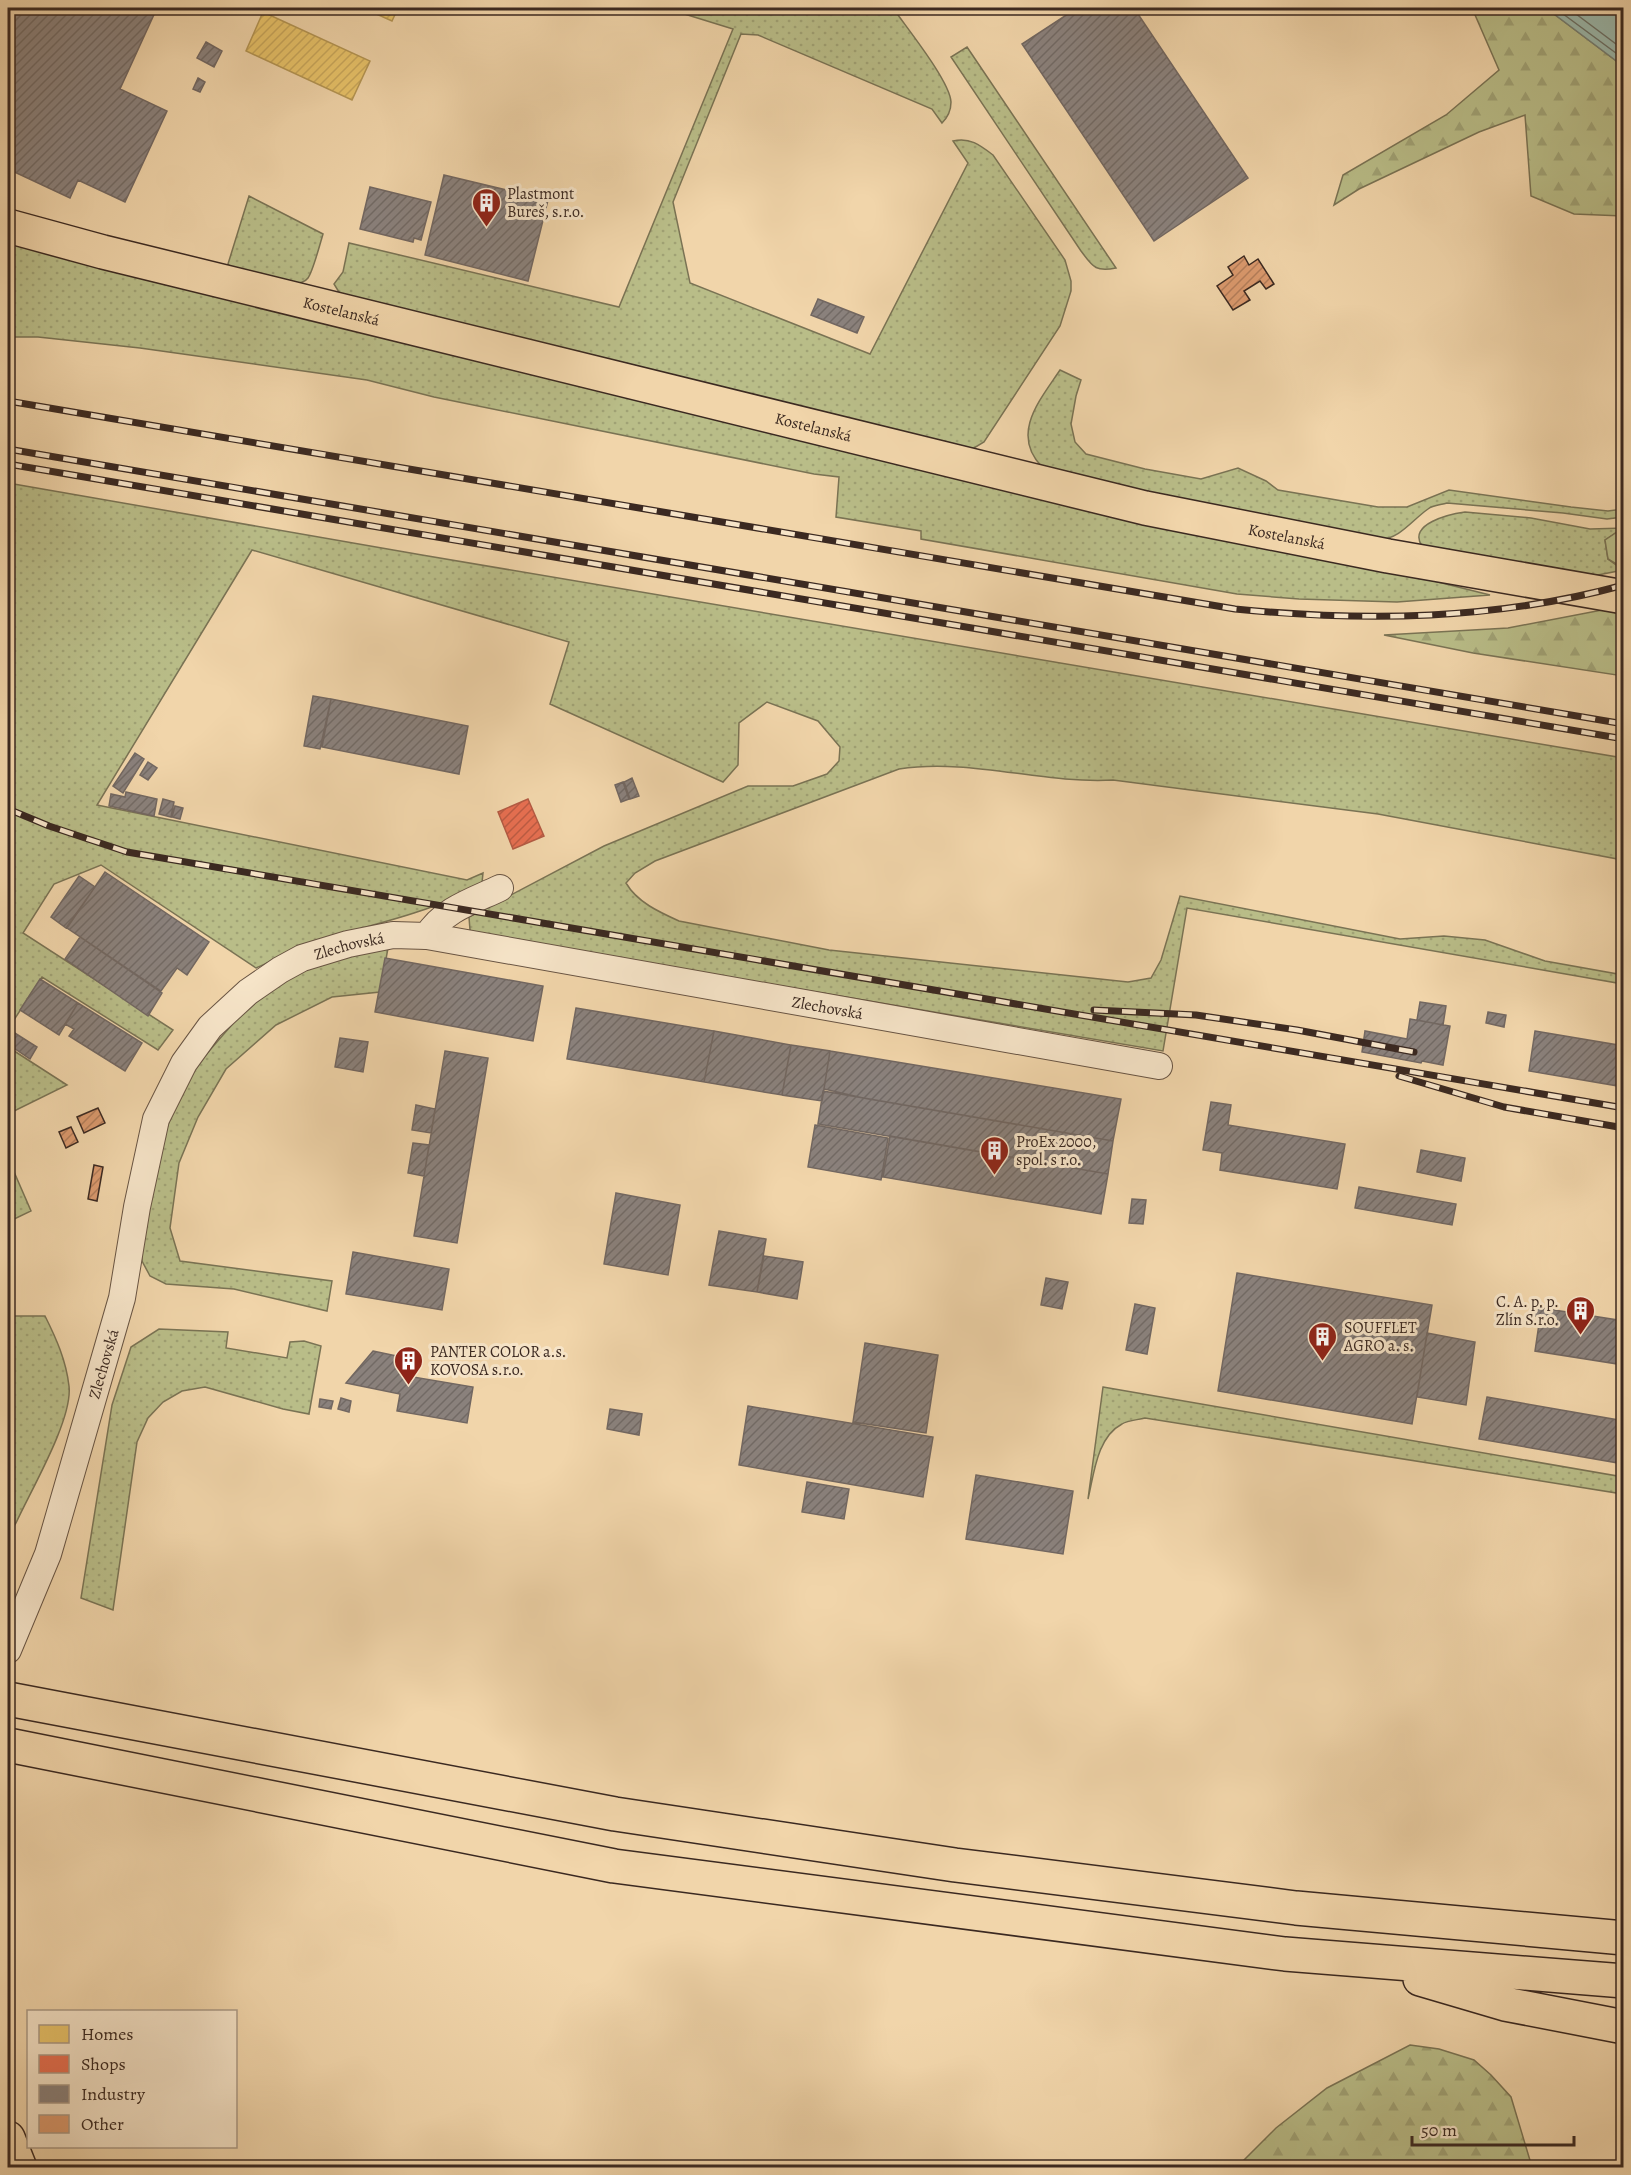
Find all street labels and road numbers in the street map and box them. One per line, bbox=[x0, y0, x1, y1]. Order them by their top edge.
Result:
street label: Kostelanská bbox=[301, 292, 382, 332]
street label: Kostelanská bbox=[773, 407, 854, 448]
street label: Kostelanská bbox=[1246, 519, 1328, 555]
street label: Zlechovská bbox=[311, 927, 387, 966]
street label: Zlechovská bbox=[790, 991, 865, 1025]
street label: Zlechovská bbox=[83, 1326, 125, 1402]

